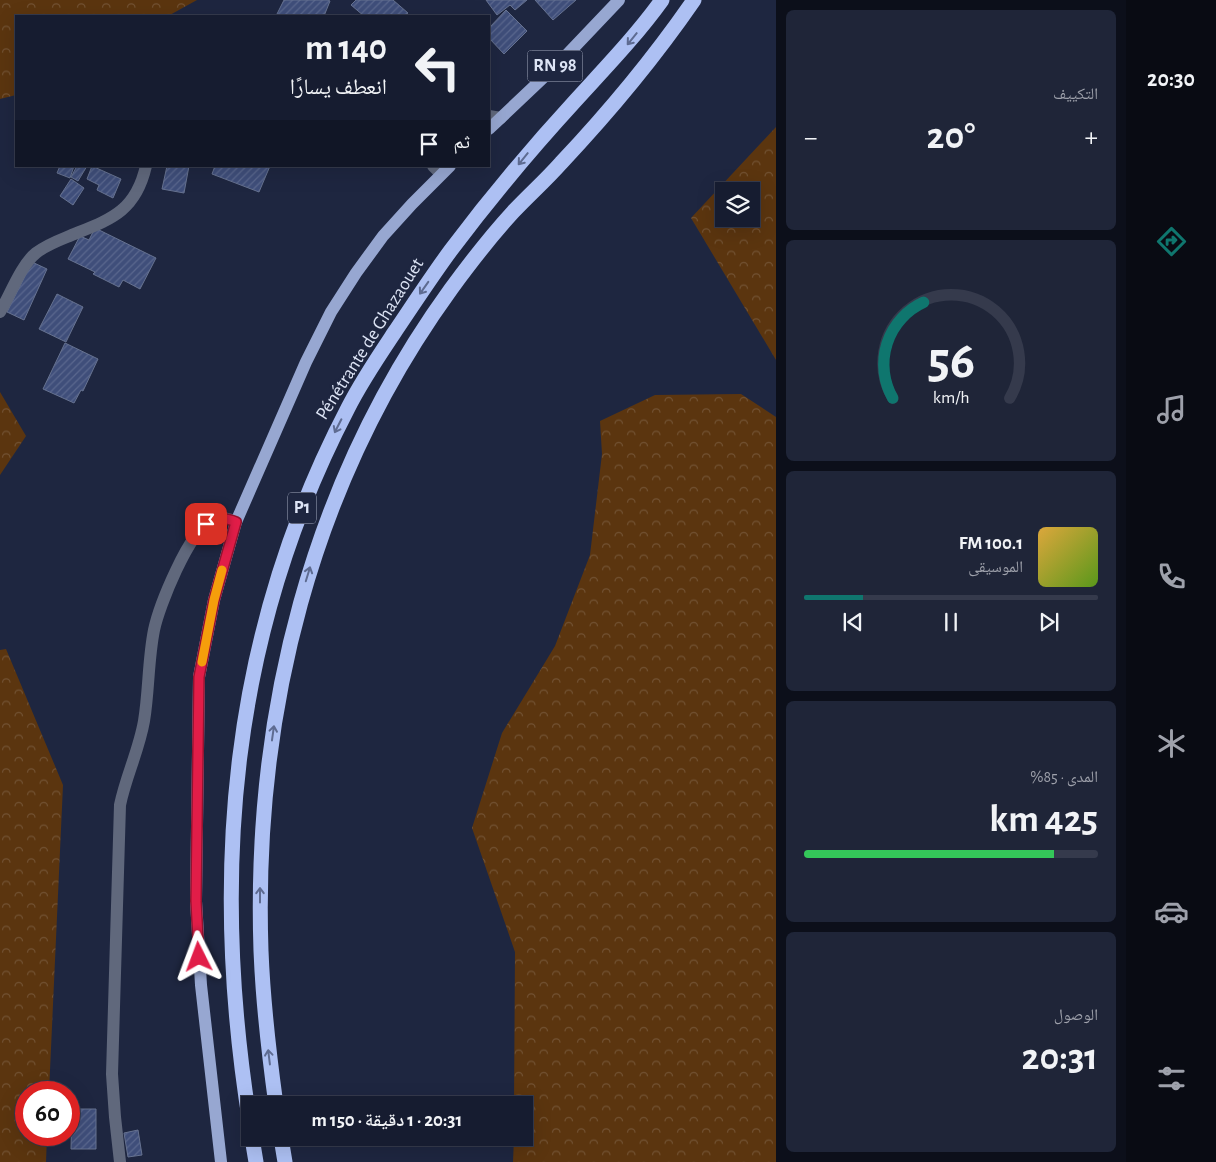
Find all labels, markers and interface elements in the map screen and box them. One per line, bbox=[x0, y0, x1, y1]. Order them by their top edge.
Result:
text: 140 m bbox=[305, 31, 387, 66]
one-way arrow bbox=[627, 32, 638, 45]
icon: left bbox=[405, 35, 470, 100]
road number: RN 98 bbox=[528, 50, 582, 82]
text: 20:30 bbox=[1147, 68, 1195, 90]
text: انعطف يسارًا bbox=[290, 76, 387, 98]
text: التكييف bbox=[1053, 86, 1098, 102]
text: 20° bbox=[927, 118, 975, 156]
text: − bbox=[804, 124, 817, 152]
text: + bbox=[1085, 124, 1098, 152]
icon: arrive bbox=[415, 130, 443, 158]
text: ثم bbox=[453, 133, 470, 152]
one-way arrow bbox=[518, 152, 529, 165]
map controls bbox=[715, 182, 760, 227]
button: layers bbox=[715, 182, 760, 227]
icon: directions bbox=[1154, 224, 1189, 259]
street label: Pénétrante de Ghazaouet bbox=[313, 255, 427, 423]
one-way arrow bbox=[419, 281, 429, 295]
text: 56 bbox=[927, 335, 975, 387]
text: km/h bbox=[933, 389, 969, 407]
icon: music bbox=[1154, 392, 1189, 427]
one-way arrow bbox=[333, 418, 342, 433]
road number: P1 bbox=[288, 492, 316, 524]
pin bbox=[185, 503, 227, 545]
icon: arrive bbox=[192, 510, 220, 538]
text: 100.1 FM bbox=[959, 534, 1023, 553]
text: الموسيقى bbox=[968, 559, 1023, 575]
icon: phone bbox=[1154, 559, 1189, 594]
one-way arrow bbox=[304, 567, 314, 583]
icon: previous bbox=[839, 608, 867, 636]
icon: pause bbox=[937, 608, 965, 636]
icon: next bbox=[1035, 608, 1063, 636]
one-way arrow bbox=[269, 725, 279, 741]
icon: climate bbox=[1154, 726, 1189, 761]
text: المدى · 85% bbox=[1030, 769, 1098, 785]
text: 425 km bbox=[989, 801, 1098, 839]
one-way arrow bbox=[255, 887, 265, 903]
icon: car bbox=[1154, 894, 1189, 929]
position arrow bbox=[172, 930, 224, 982]
text: الوصول bbox=[1054, 1007, 1098, 1023]
text: 20:31 bbox=[1022, 1039, 1098, 1077]
one-way arrow bbox=[264, 1049, 274, 1065]
icon: filters bbox=[1154, 1061, 1189, 1096]
speed limit sign: 60 bbox=[15, 1081, 80, 1146]
text: 20:31 · 1 دقيقة · 150 m bbox=[312, 1111, 462, 1130]

